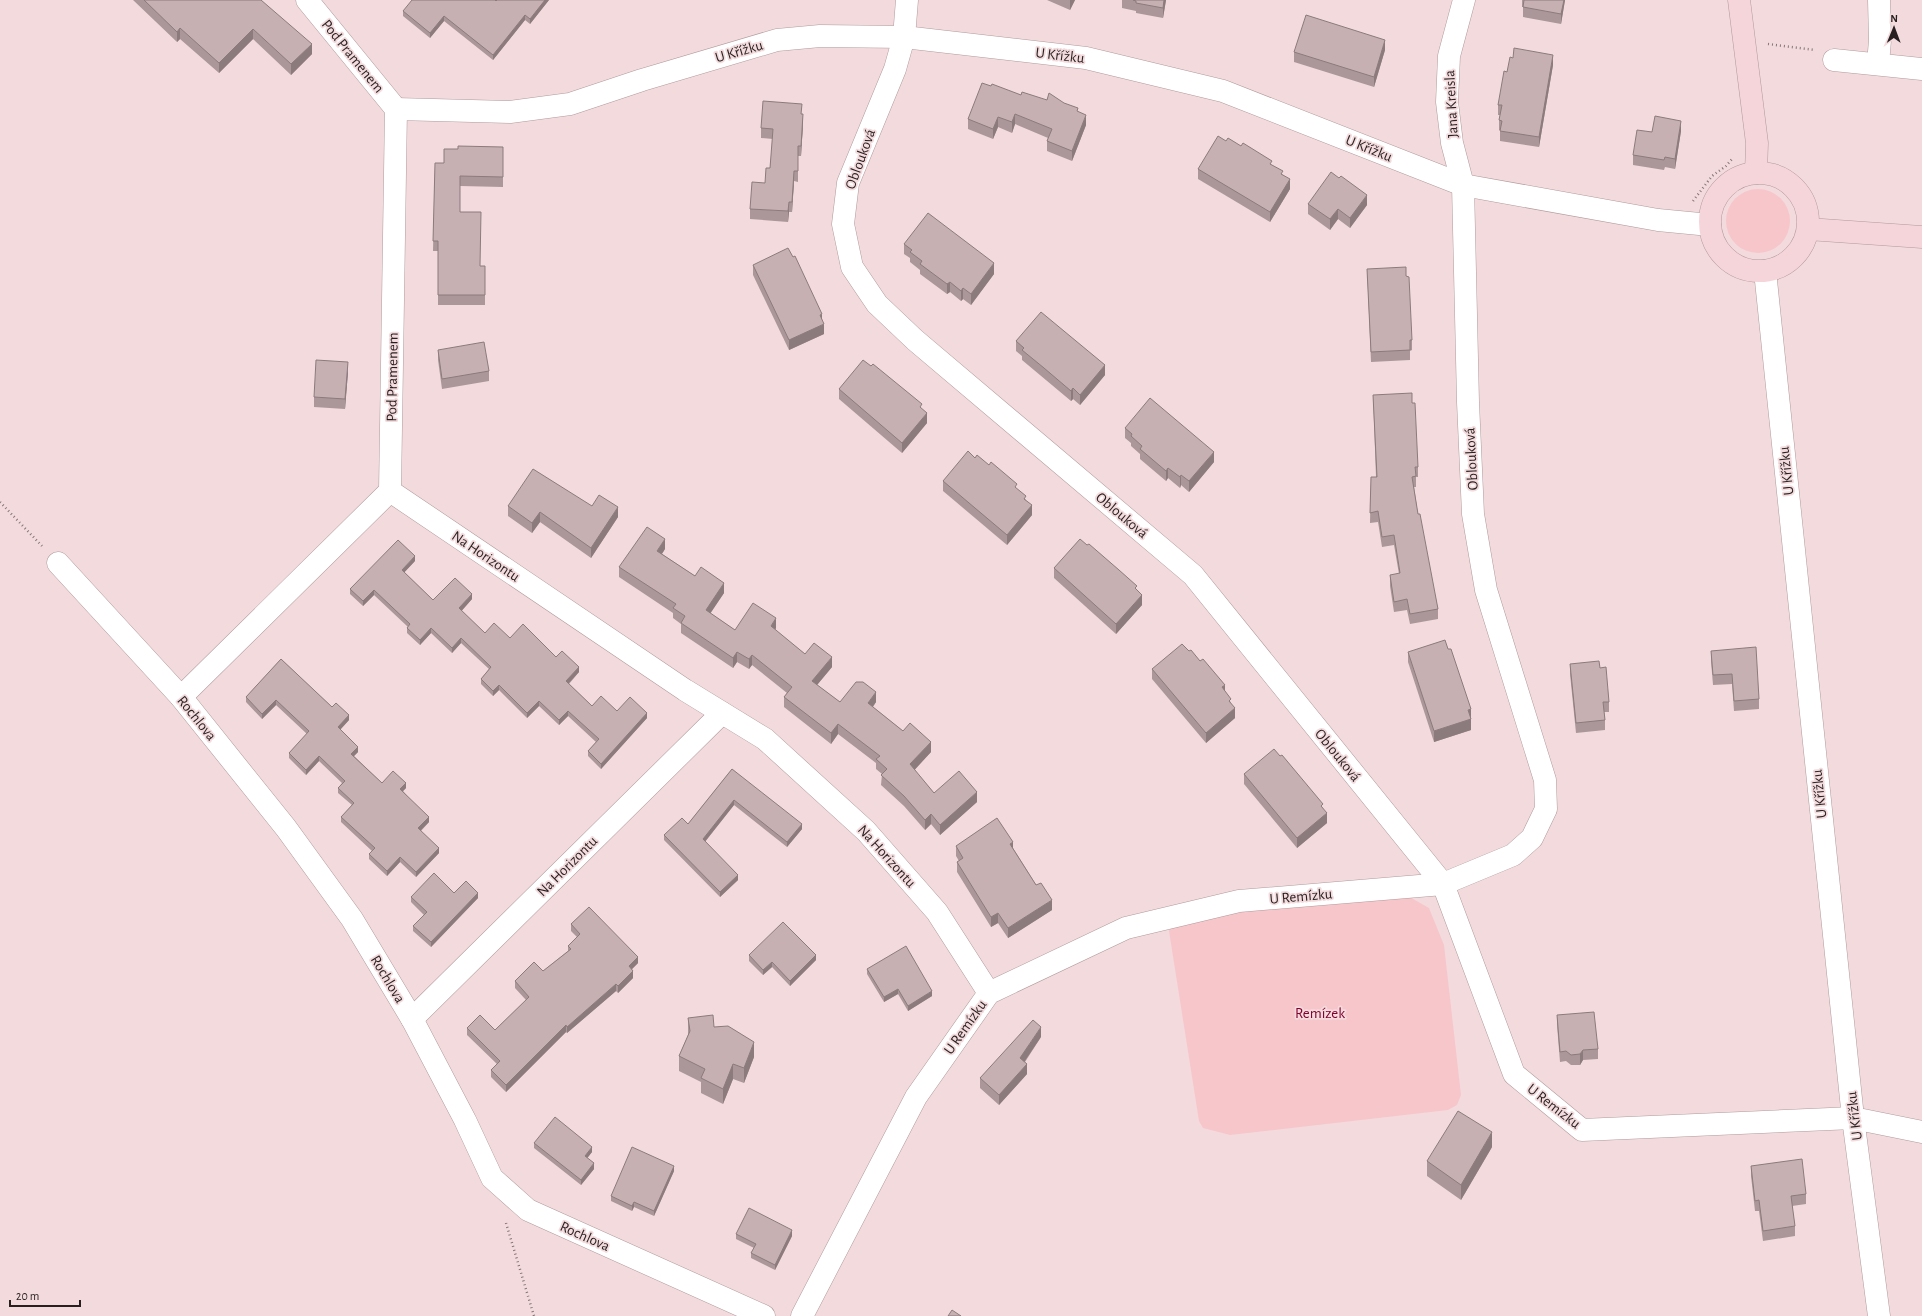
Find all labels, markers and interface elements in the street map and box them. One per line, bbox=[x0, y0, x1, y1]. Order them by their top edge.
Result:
north arrow bbox=[1874, 8, 1914, 48]
text: N bbox=[1890, 13, 1898, 24]
street label: Pod Pramenem bbox=[319, 17, 387, 96]
street label: U Křížku bbox=[713, 37, 765, 65]
street label: U Křížku bbox=[1035, 45, 1086, 66]
street label: Jana Kreisla bbox=[1442, 70, 1461, 138]
street label: Oblouková bbox=[843, 127, 878, 191]
street label: U Křížku bbox=[1343, 132, 1395, 165]
street label: Pod Pramenem bbox=[384, 332, 401, 422]
street label: Oblouková bbox=[1462, 427, 1481, 491]
street label: U Křížku bbox=[1776, 445, 1797, 496]
street label: Oblouková bbox=[1093, 489, 1151, 541]
street label: Na Horizontu bbox=[449, 528, 523, 585]
street label: Rochlova bbox=[174, 693, 219, 744]
street label: Oblouková bbox=[1312, 726, 1363, 784]
street label: U Křížku bbox=[1809, 768, 1830, 819]
street label: Na Horizontu bbox=[855, 822, 919, 891]
street label: Na Horizontu bbox=[534, 833, 601, 899]
street label: U Remízku bbox=[1269, 886, 1333, 907]
street label: Rochlova bbox=[368, 953, 408, 1006]
street label: U Remízku bbox=[941, 997, 990, 1057]
park label: Remízek bbox=[1295, 1006, 1345, 1021]
street label: U Remízku bbox=[1524, 1081, 1583, 1132]
street label: U Křížku bbox=[1844, 1090, 1865, 1141]
street label: Rochlova bbox=[558, 1219, 612, 1254]
scale bar bbox=[10, 1282, 80, 1308]
text: 20 m bbox=[16, 1290, 39, 1302]

